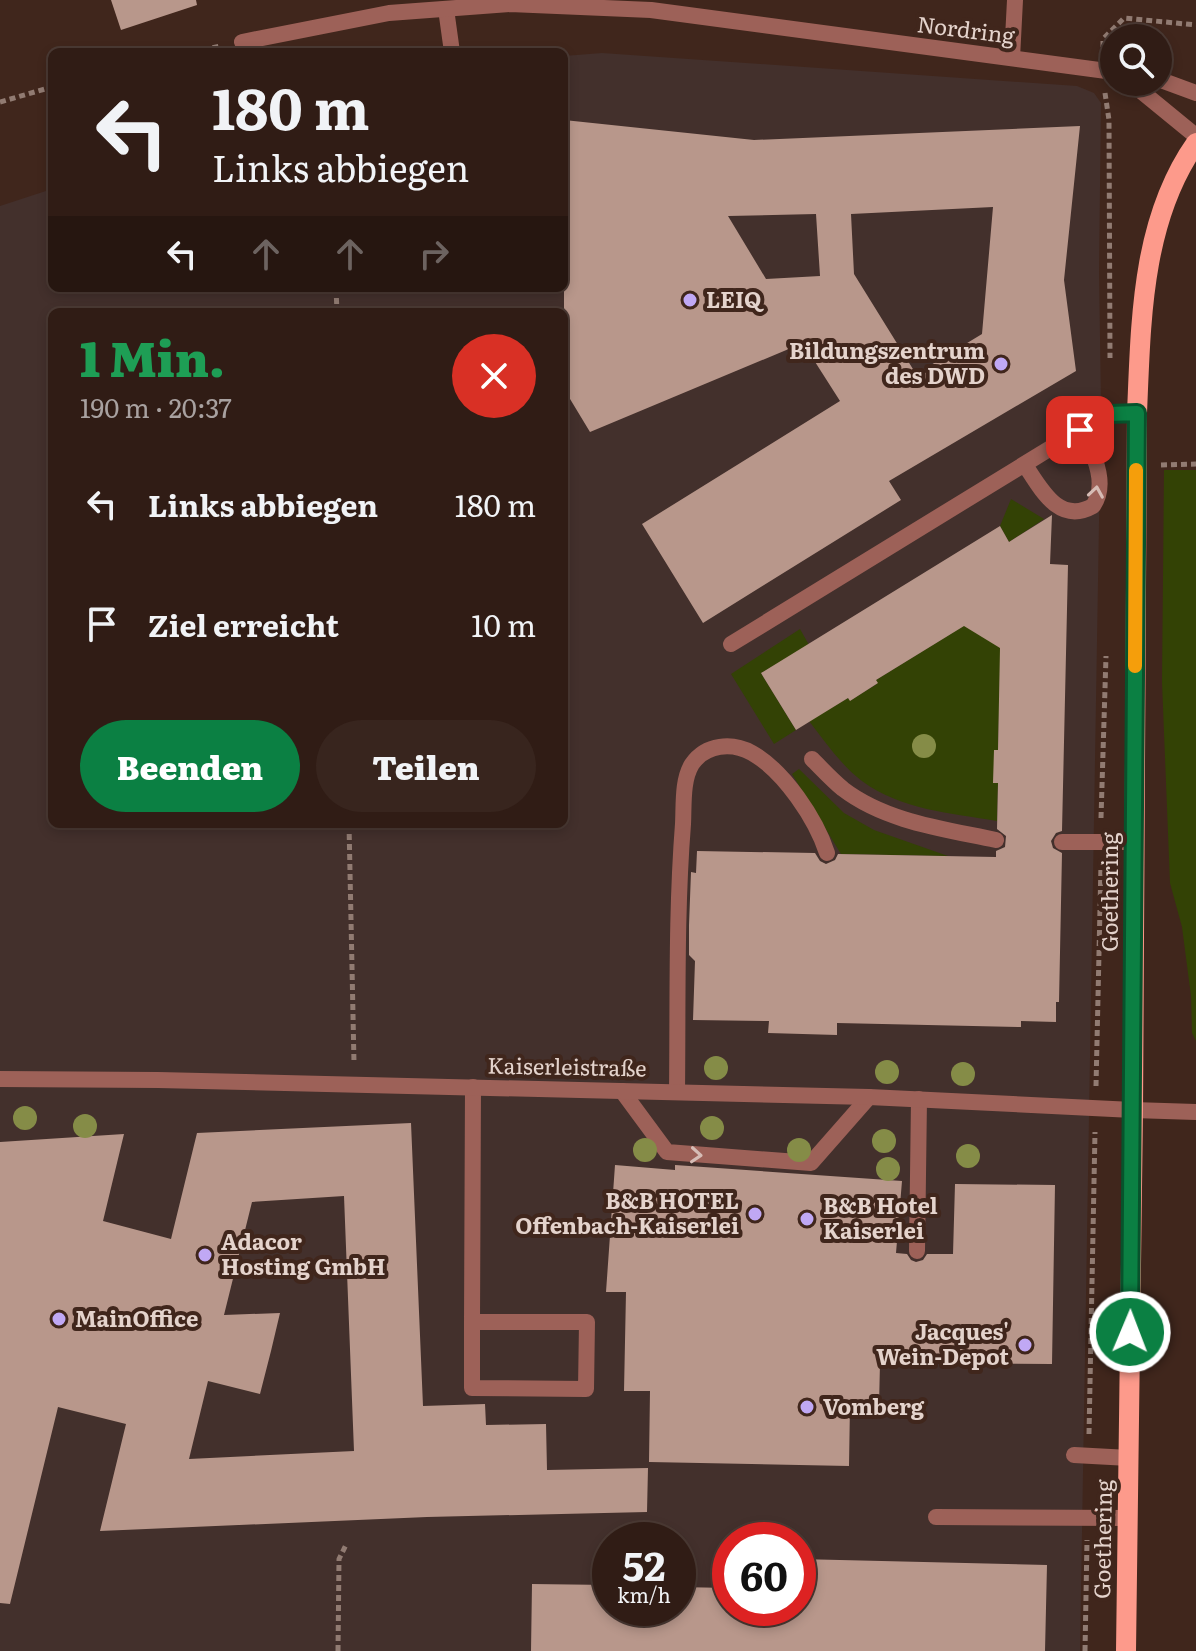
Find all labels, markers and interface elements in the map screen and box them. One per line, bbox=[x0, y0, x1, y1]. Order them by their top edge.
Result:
street label: Nordring bbox=[916, 6, 1018, 51]
map controls bbox=[1100, 24, 1172, 96]
button: search bbox=[1100, 24, 1172, 96]
text: 180 m bbox=[212, 64, 370, 147]
icon: left bbox=[80, 80, 184, 184]
text: Links abbiegen bbox=[212, 140, 469, 193]
icon: left bbox=[160, 232, 204, 276]
icon: ahead bbox=[244, 232, 288, 276]
icon: ahead bbox=[328, 232, 372, 276]
icon: right bbox=[412, 232, 456, 276]
place label: LEIQ bbox=[706, 282, 764, 315]
marker: LEIQ bbox=[681, 291, 699, 309]
text: 1 Min. bbox=[80, 321, 225, 392]
place label: Bildungszentrum des DWD bbox=[789, 333, 985, 391]
button: close bbox=[452, 334, 536, 418]
marker: Bildungszentrum des DWD bbox=[992, 355, 1010, 373]
text: 190 m · 20:37 bbox=[80, 387, 232, 426]
pin bbox=[1046, 396, 1114, 464]
icon: arrive bbox=[1058, 408, 1102, 452]
icon: left bbox=[80, 482, 124, 526]
text: Links abbiegen bbox=[148, 482, 378, 526]
text: 180 m bbox=[455, 482, 536, 526]
one-way arrow bbox=[1087, 485, 1104, 498]
icon: arrive bbox=[80, 602, 124, 646]
text: Ziel erreicht bbox=[148, 602, 339, 646]
text: 10 m bbox=[471, 602, 536, 646]
button: Beenden bbox=[80, 720, 300, 812]
button: Teilen bbox=[316, 720, 536, 812]
street label: Goethering bbox=[1092, 831, 1125, 952]
street label: Kaiserleistraße bbox=[487, 1048, 647, 1083]
one-way arrow bbox=[690, 1146, 703, 1163]
place label: B&B HOTEL Offenbach-Kaiserlei bbox=[515, 1183, 739, 1241]
place label: B&B Hotel Kaiserlei bbox=[823, 1188, 938, 1246]
marker: B&B HOTEL Offenbach-Kaiserlei bbox=[746, 1205, 764, 1223]
marker: B&B Hotel Kaiserlei bbox=[798, 1210, 816, 1228]
place label: Adacor Hosting GmbH bbox=[221, 1224, 386, 1282]
marker: Adacor Hosting GmbH bbox=[196, 1246, 214, 1264]
position arrow bbox=[1088, 1290, 1172, 1374]
place label: MainOffice bbox=[75, 1301, 198, 1334]
marker: MainOffice bbox=[50, 1310, 68, 1328]
place label: Jacques' Wein-Depot bbox=[876, 1314, 1009, 1372]
marker: Jacques' Wein-Depot bbox=[1016, 1336, 1034, 1354]
place label: Vomberg bbox=[823, 1389, 925, 1422]
marker: Vomberg bbox=[798, 1398, 816, 1416]
street label: Goethering bbox=[1084, 1478, 1119, 1599]
speed limit sign: 60 bbox=[712, 1522, 816, 1626]
text: 52 bbox=[623, 1534, 665, 1593]
text: km/h bbox=[617, 1579, 671, 1609]

